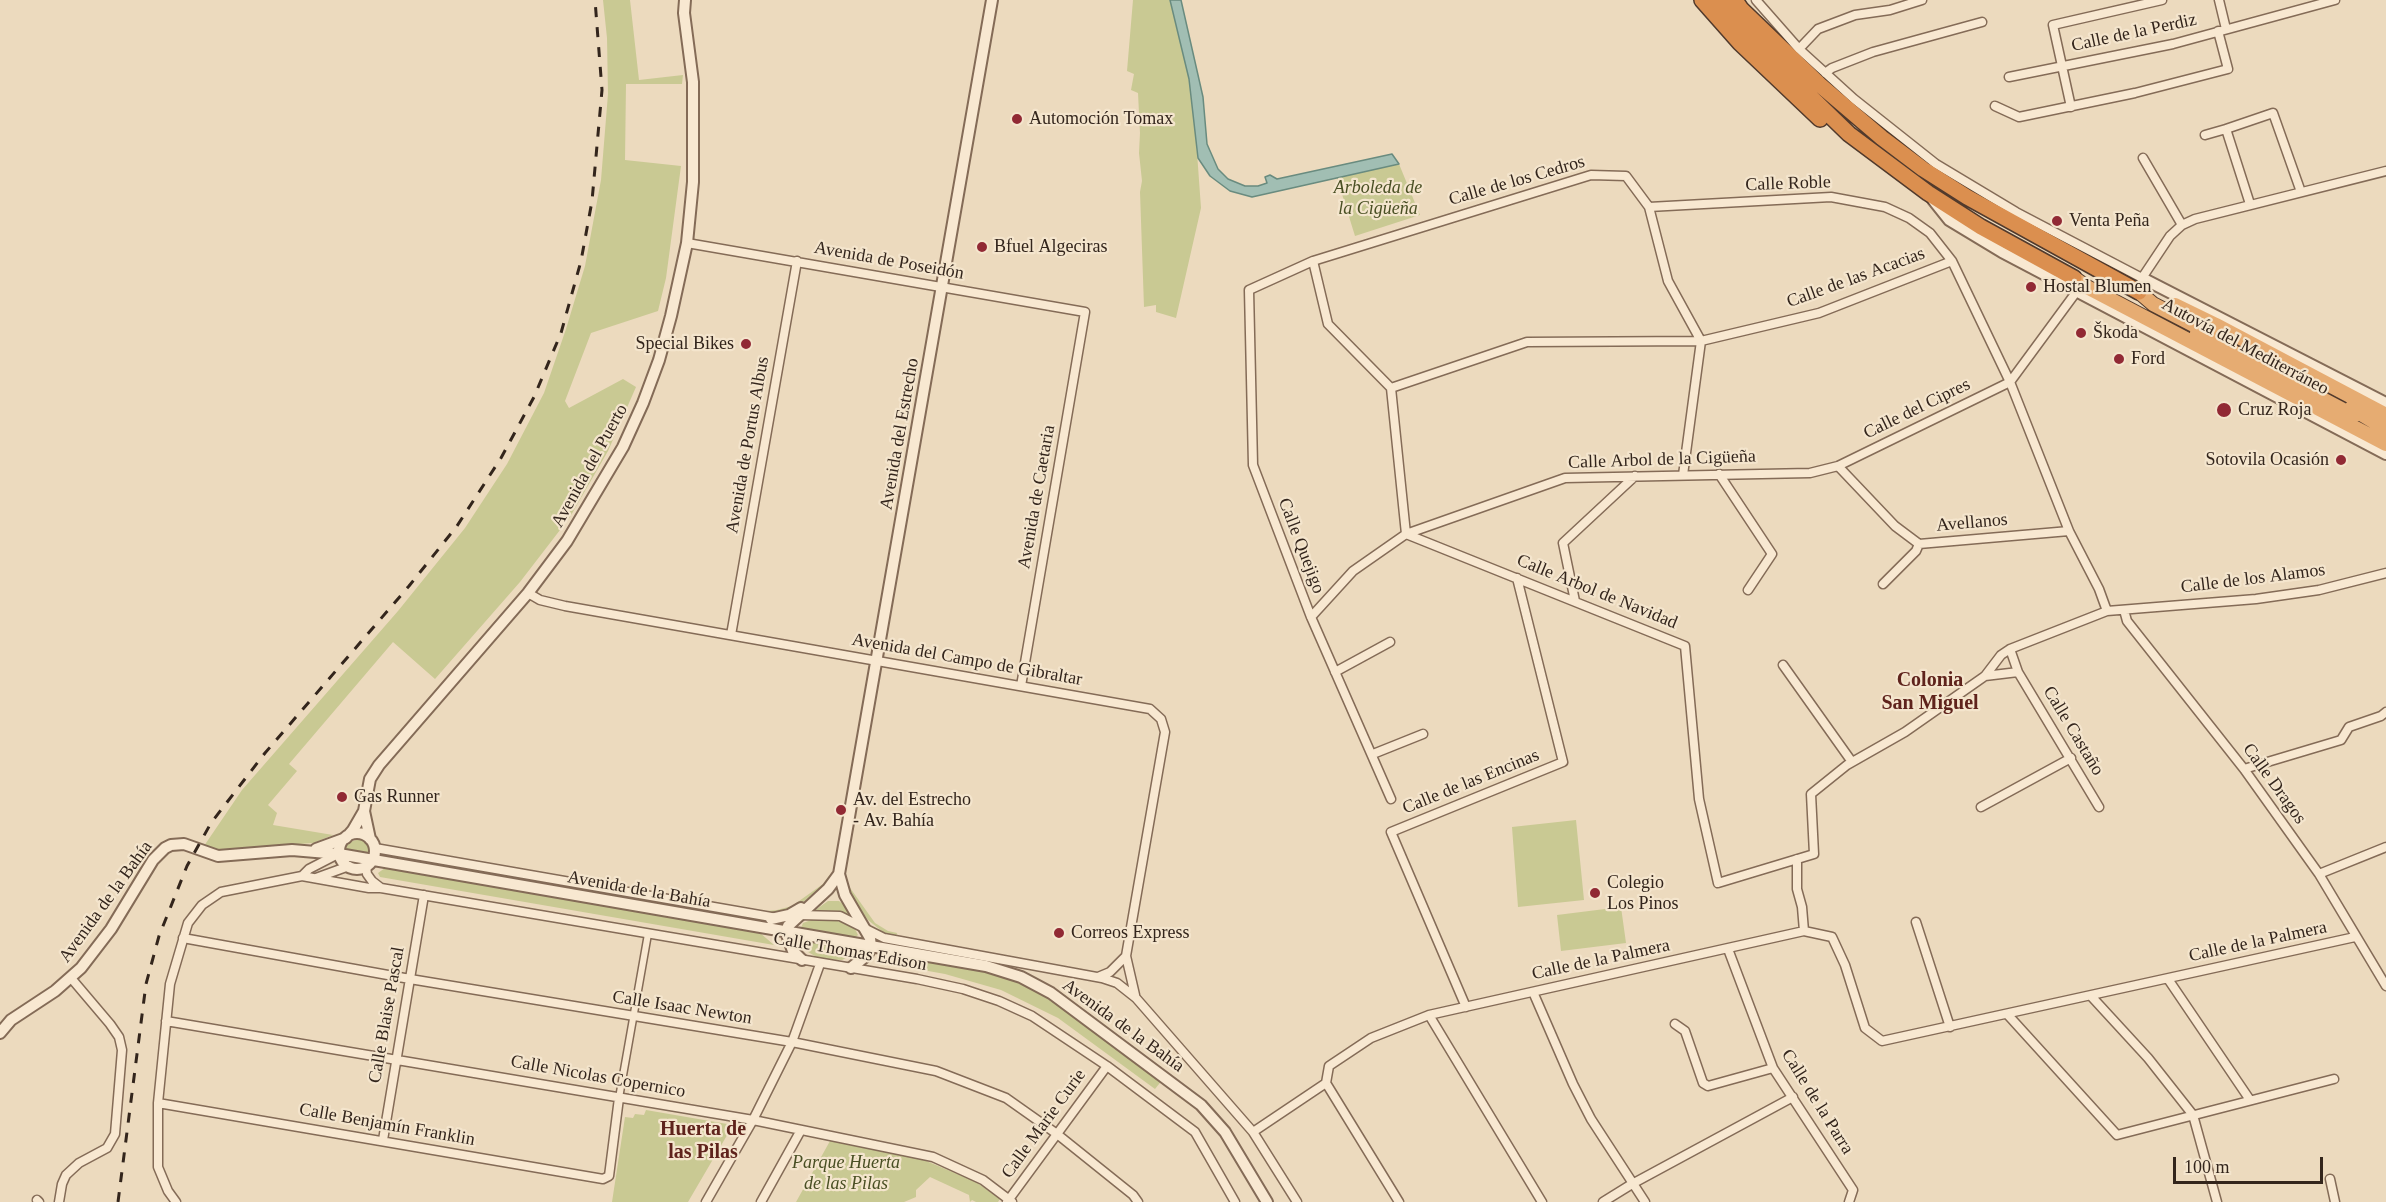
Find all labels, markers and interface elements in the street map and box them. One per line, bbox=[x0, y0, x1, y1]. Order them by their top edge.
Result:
street label: Calle de la Perdiz bbox=[2069, 9, 2199, 57]
place label: Automoción Tomax bbox=[1029, 108, 1173, 130]
marker: Automoción Tomax bbox=[1010, 112, 1024, 126]
street label: Calle de los Cedros bbox=[1447, 151, 1587, 211]
street label: Calle Roble bbox=[1745, 172, 1831, 196]
park label: Arboleda de la Cigüeña bbox=[1334, 177, 1422, 219]
place label: Venta Peña bbox=[2069, 210, 2149, 232]
marker: Venta Peña bbox=[2050, 214, 2064, 228]
place label: Bfuel Algeciras bbox=[994, 236, 1107, 258]
street label: Avenida de Poseidón bbox=[812, 237, 966, 285]
marker: Bfuel Algeciras bbox=[975, 240, 989, 254]
street label: Calle de las Acacias bbox=[1784, 243, 1928, 313]
place label: Hostal Blumen bbox=[2043, 276, 2151, 298]
marker: Hostal Blumen bbox=[2024, 280, 2038, 294]
street label: Autovía del Mediterráneo bbox=[2158, 294, 2332, 400]
place label: Škoda bbox=[2093, 322, 2138, 344]
marker: Škoda bbox=[2074, 326, 2088, 340]
place label: Special Bikes bbox=[636, 333, 734, 355]
marker: Special Bikes bbox=[739, 337, 753, 351]
place label: Ford bbox=[2131, 348, 2165, 370]
marker: Ford bbox=[2112, 352, 2126, 366]
street label: Avenida de Portus Albus bbox=[722, 355, 774, 535]
street label: Avenida del Estrecho bbox=[876, 356, 924, 512]
street label: Calle del Cipres bbox=[1860, 374, 1974, 444]
place label: Cruz Roja bbox=[2238, 399, 2311, 421]
street label: Avenida del Puerto bbox=[547, 401, 633, 531]
marker: Cruz Roja bbox=[2215, 401, 2233, 419]
street label: Avenida de Caetaria bbox=[1014, 423, 1060, 571]
street label: Calle Arbol de la Cigüeña bbox=[1568, 446, 1756, 474]
place label: Sotovila Ocasión bbox=[2206, 449, 2329, 471]
marker: Sotovila Ocasión bbox=[2334, 453, 2348, 467]
street label: Calle Quejigo bbox=[1273, 495, 1329, 597]
street label: Avellanos bbox=[1935, 509, 2009, 537]
street label: Calle Arbol de Navidad bbox=[1513, 550, 1681, 634]
street label: Calle de los Alamos bbox=[2179, 559, 2327, 599]
street label: Avenida del Campo de Gibraltar bbox=[850, 629, 1084, 691]
district label: Colonia San Miguel bbox=[1881, 669, 1979, 716]
street label: Calle Castaño bbox=[2038, 682, 2108, 780]
street label: Calle Dragos bbox=[2237, 739, 2311, 829]
street label: Calle de las Encinas bbox=[1400, 745, 1542, 819]
place label: Gas Runner bbox=[354, 786, 439, 808]
place label: Av. del Estrecho - Av. Bahía bbox=[853, 789, 971, 832]
marker: Gas Runner bbox=[335, 790, 349, 804]
marker: Av. del Estrecho - Av. Bahía bbox=[834, 803, 848, 817]
street label: Avenida de la Bahía bbox=[55, 837, 157, 967]
street label: Avenida de la Bahía bbox=[566, 867, 712, 913]
place label: Colegio Los Pinos bbox=[1607, 872, 1679, 914]
marker: Colegio Los Pinos bbox=[1588, 886, 1602, 900]
street label: Calle de la Palmera bbox=[2187, 917, 2329, 967]
place label: Correos Express bbox=[1071, 922, 1189, 944]
marker: Correos Express bbox=[1052, 926, 1066, 940]
street label: Calle Thomas Edison bbox=[772, 928, 928, 976]
street label: Calle de la Palmera bbox=[1530, 935, 1672, 985]
street label: Calle Blaise Pascal bbox=[364, 945, 410, 1085]
street label: Avenida de la Bahía bbox=[1058, 975, 1188, 1077]
street label: Calle Isaac Newton bbox=[611, 986, 753, 1030]
street label: Calle de la Parra bbox=[1776, 1046, 1858, 1158]
street label: Calle Nicolas Copernico bbox=[509, 1051, 687, 1103]
street label: Calle Marie Curie bbox=[997, 1065, 1091, 1183]
street label: Calle Benjamín Franklin bbox=[297, 1099, 477, 1151]
district label: Huerta de las Pilas bbox=[660, 1118, 746, 1165]
scale bar bbox=[2176, 1145, 2326, 1183]
park label: Parque Huerta de las Pilas bbox=[792, 1152, 900, 1194]
text: 100 m bbox=[2184, 1157, 2230, 1177]

